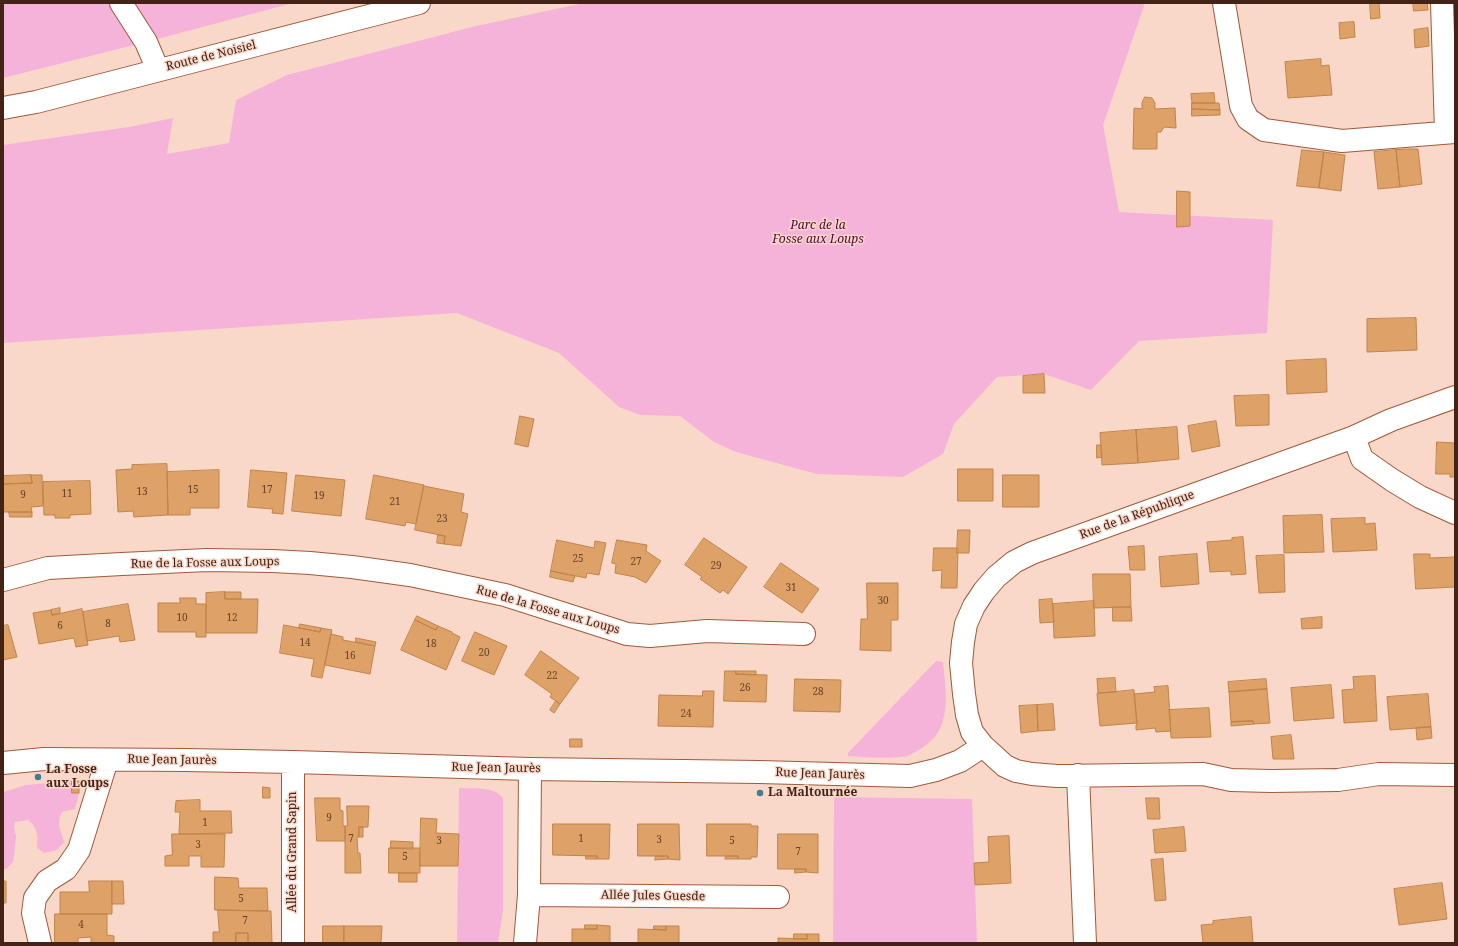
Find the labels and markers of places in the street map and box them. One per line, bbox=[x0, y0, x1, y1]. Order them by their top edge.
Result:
place label: La Fosse aux Loups bbox=[46, 763, 109, 791]
marker: La Fosse aux Loups bbox=[33, 772, 43, 782]
place label: La Maltournée bbox=[768, 786, 857, 800]
marker: La Maltournée bbox=[755, 788, 765, 798]

